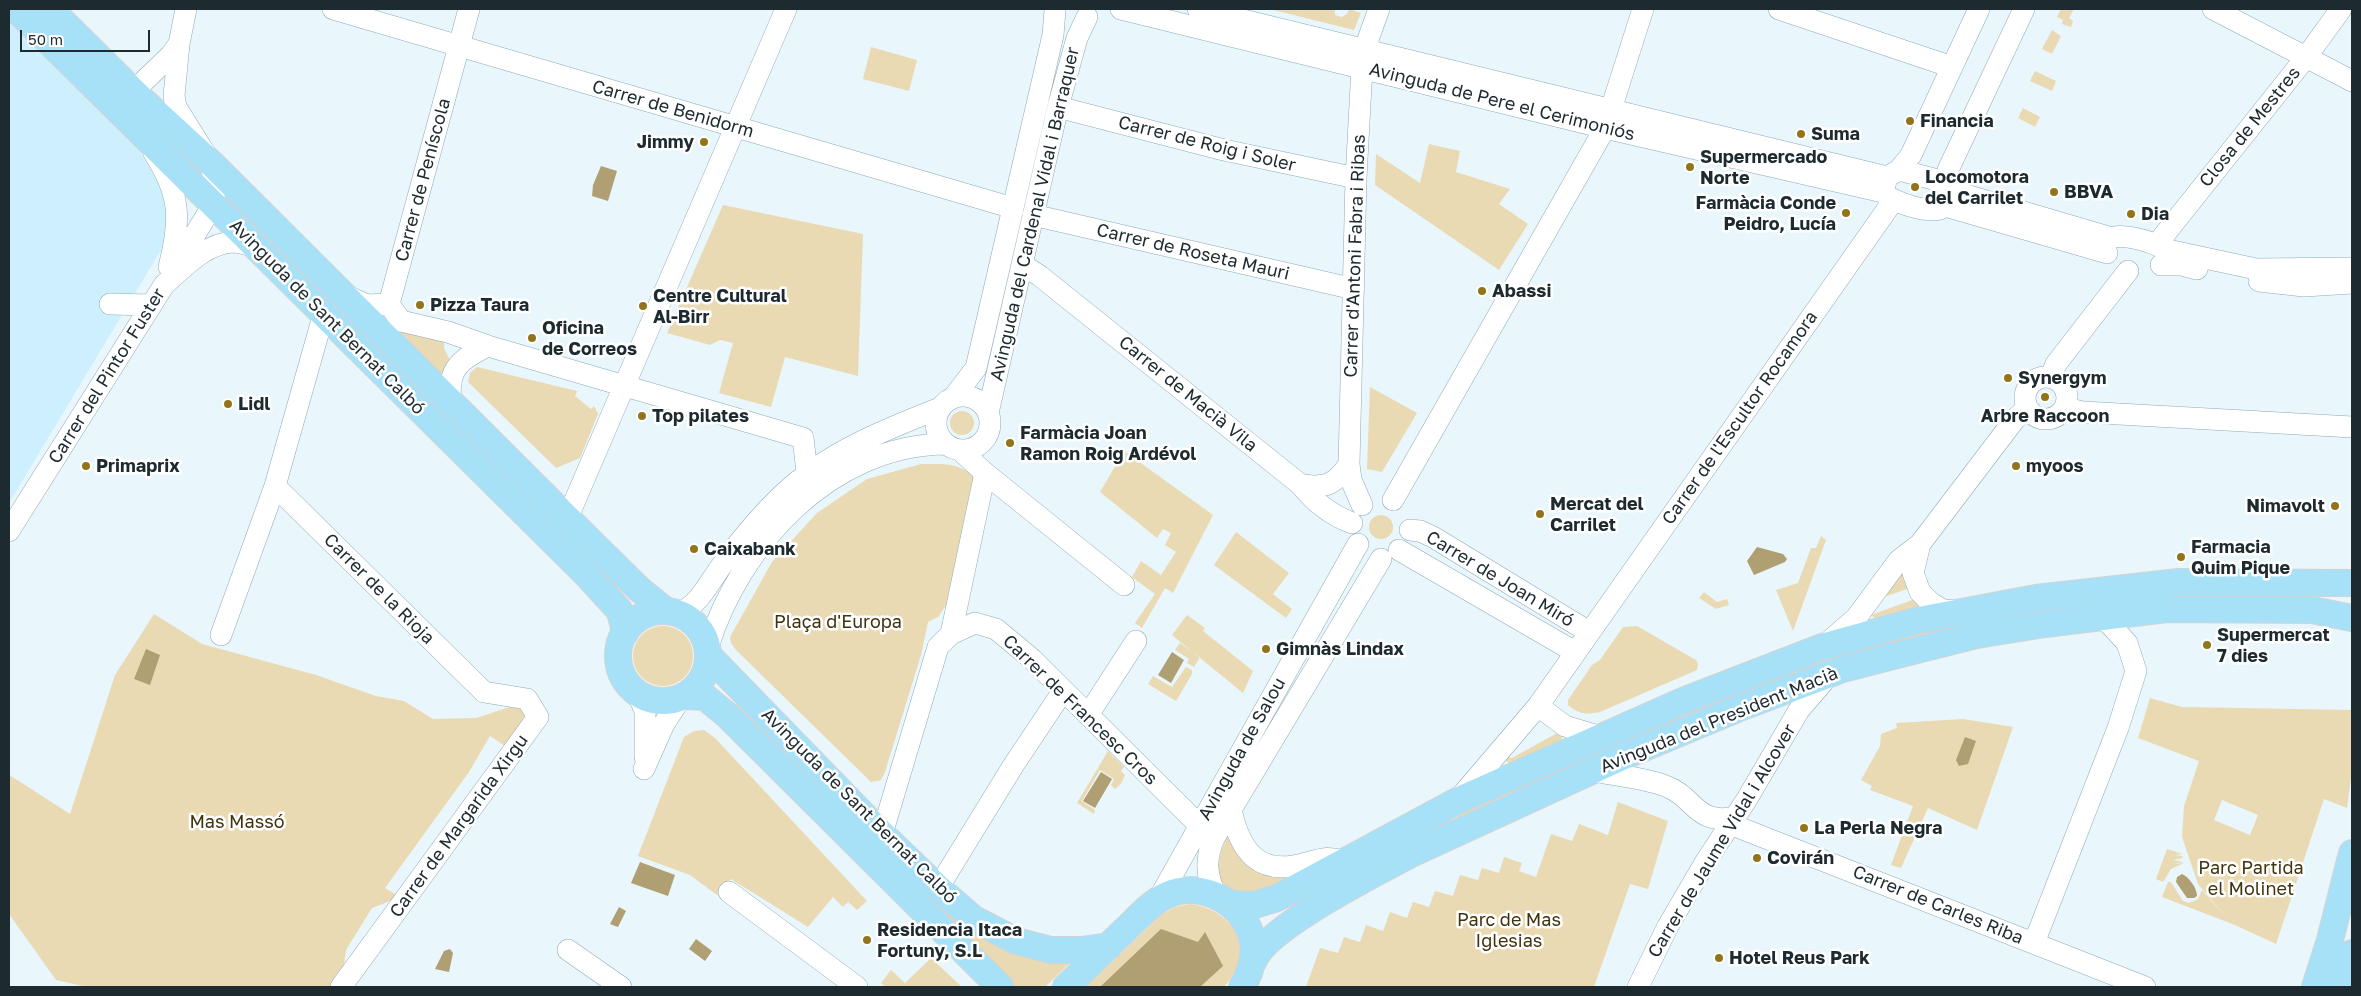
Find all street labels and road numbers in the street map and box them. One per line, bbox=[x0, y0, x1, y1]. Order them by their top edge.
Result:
street label: Avinguda del Cardenal Vidal i Barraquer bbox=[986, 45, 1084, 383]
street label: Avinguda de Pere el Cerimoniós bbox=[1367, 59, 1637, 145]
street label: Closa de Mestres bbox=[2195, 63, 2305, 191]
street label: Carrer de Benidorm bbox=[590, 76, 756, 142]
street label: Carrer de Peníscola bbox=[391, 96, 455, 264]
street label: Carrer de Roig i Soler bbox=[1116, 111, 1298, 177]
street label: Carrer d'Antoni Fabra i Ribas bbox=[1340, 134, 1370, 378]
street label: Avinguda de Sant Bernat Calbó bbox=[225, 215, 429, 419]
street label: Carrer de Roseta Mauri bbox=[1094, 219, 1292, 285]
street label: Carrer del Pintor Fuster bbox=[44, 284, 170, 468]
street label: Carrer de l'Escultor Rocamora bbox=[1658, 307, 1822, 529]
street label: Carrer de Macià Vila bbox=[1114, 331, 1262, 457]
street label: Carrer de Joan Miró bbox=[1422, 526, 1578, 632]
street label: Carrer de la Rioja bbox=[319, 529, 439, 649]
street label: Carrer de Francesc Cros bbox=[998, 630, 1162, 790]
street label: Avinguda del President Macià bbox=[1597, 662, 1841, 778]
street label: Avinguda de Salou bbox=[1194, 674, 1290, 824]
street label: Avinguda de Sant Bernat Calbó bbox=[757, 704, 961, 908]
street label: Carrer de Jaume Vidal i Alcover bbox=[1644, 720, 1800, 962]
street label: Carrer de Margarida Xirgu bbox=[385, 730, 533, 922]
street label: Carrer de Carles Riba bbox=[1850, 861, 2026, 949]

